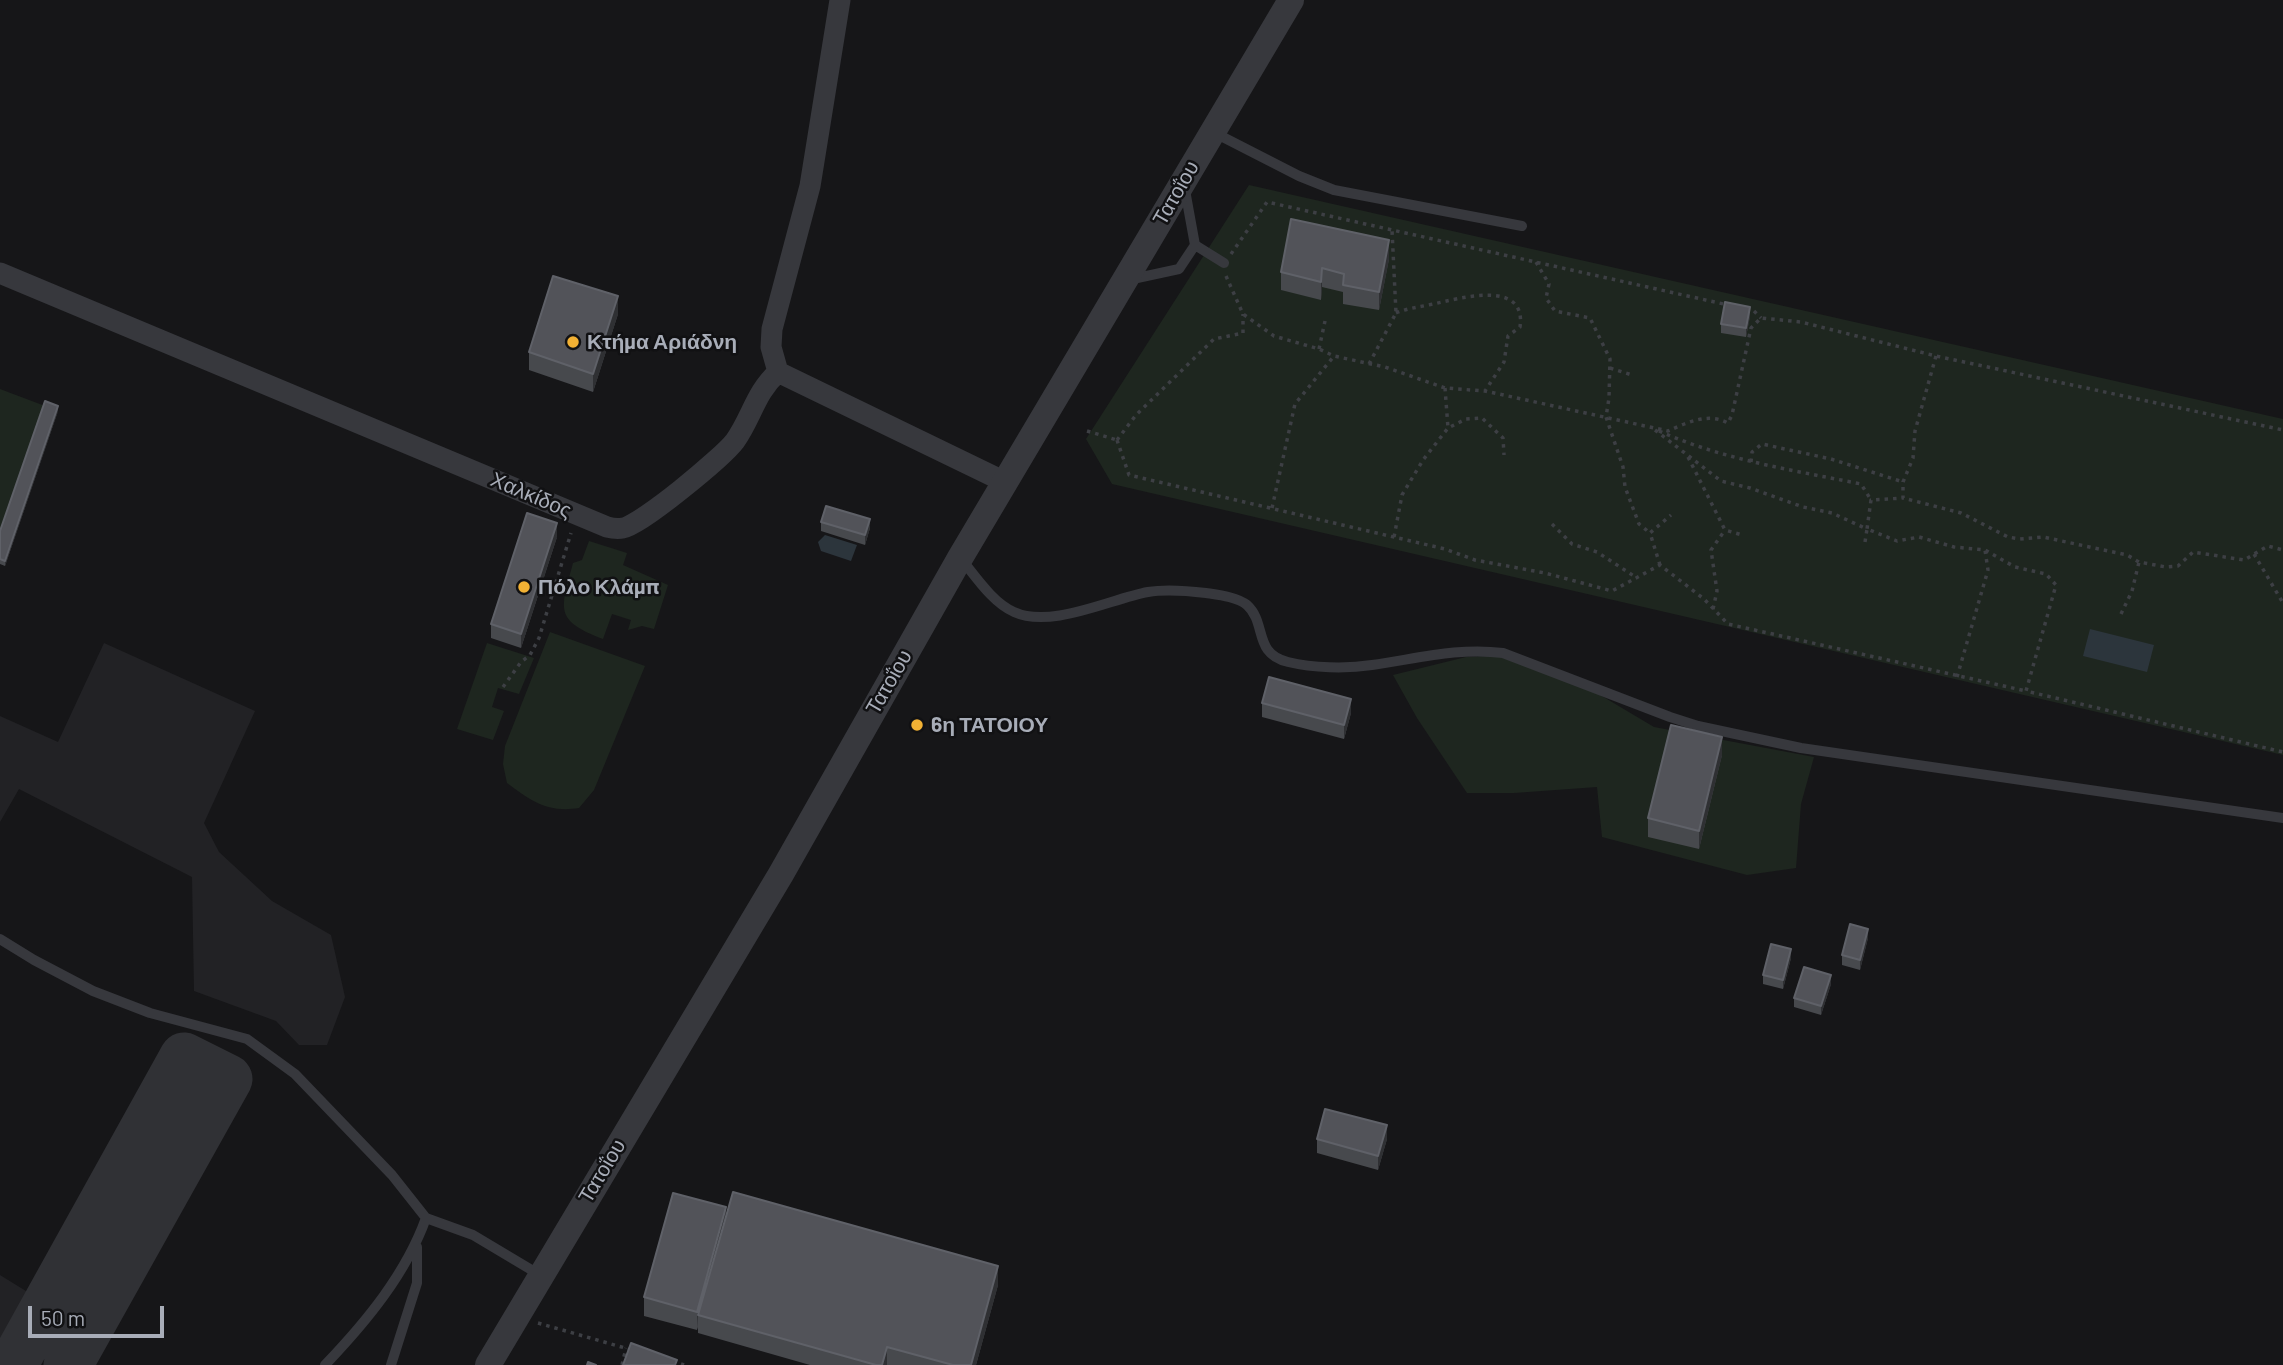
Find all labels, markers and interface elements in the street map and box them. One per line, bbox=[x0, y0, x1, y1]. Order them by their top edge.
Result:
street label: Τατοΐου bbox=[1148, 156, 1204, 230]
place label: Κτήμα Αριάδνη bbox=[587, 329, 737, 355]
marker: Κτήμα Αριάδνη bbox=[565, 334, 581, 350]
street label: Χαλκίδος bbox=[487, 467, 575, 523]
place label: Πόλο Κλάμπ bbox=[538, 574, 659, 600]
marker: Πόλο Κλάμπ bbox=[516, 579, 532, 595]
street label: Τατοΐου bbox=[861, 645, 917, 719]
place label: 6η ΤΑΤΟΙΟΥ bbox=[931, 712, 1048, 738]
marker: 6η ΤΑΤΟΙΟΥ bbox=[909, 717, 925, 733]
street label: Τατοΐου bbox=[573, 1134, 631, 1208]
scale bar bbox=[32, 1292, 168, 1336]
text: 50 m bbox=[41, 1305, 85, 1330]

